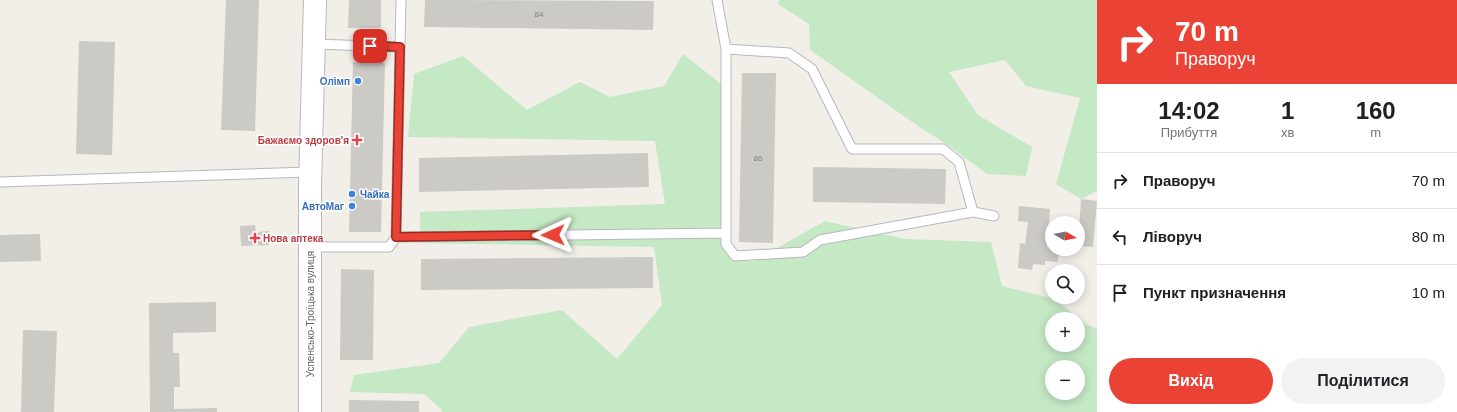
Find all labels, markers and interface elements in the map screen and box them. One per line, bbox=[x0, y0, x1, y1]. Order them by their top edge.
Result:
house number: 84 bbox=[535, 10, 544, 19]
icon: right bbox=[1109, 16, 1161, 68]
text: 70 m bbox=[1175, 16, 1239, 47]
pin bbox=[353, 29, 387, 63]
icon: arrive bbox=[359, 35, 381, 57]
text: Праворуч bbox=[1175, 49, 1256, 69]
place label: Олімп bbox=[320, 76, 350, 87]
marker: Олімп bbox=[353, 76, 363, 86]
text: 14:02 bbox=[1158, 97, 1220, 124]
text: 1 bbox=[1281, 97, 1294, 124]
text: 160 bbox=[1356, 97, 1396, 124]
text: Прибуття bbox=[1161, 125, 1217, 140]
text: хв bbox=[1281, 125, 1294, 140]
text: m bbox=[1370, 125, 1381, 140]
place label: Бажаємо здоров'я bbox=[258, 135, 349, 146]
marker: Бажаємо здоров'я bbox=[352, 135, 362, 145]
house number: 86 bbox=[754, 154, 763, 163]
icon: right bbox=[1109, 170, 1131, 192]
text: Праворуч bbox=[1143, 172, 1216, 189]
text: 70 m bbox=[1412, 172, 1445, 189]
marker: Чайка bbox=[347, 189, 357, 199]
place label: Чайка bbox=[360, 189, 390, 200]
place label: АвтоМаг bbox=[302, 201, 344, 212]
marker: АвтоМаг bbox=[347, 201, 357, 211]
position arrow bbox=[532, 214, 574, 256]
north arrow bbox=[1045, 216, 1085, 256]
map controls bbox=[1045, 216, 1085, 400]
icon: left bbox=[1109, 226, 1131, 248]
text: Ліворуч bbox=[1143, 228, 1202, 245]
text: 80 m bbox=[1412, 228, 1445, 245]
marker: Нова аптека bbox=[250, 233, 260, 243]
place label: Нова аптека bbox=[263, 233, 324, 244]
street label: Успенсько-Троїцька вулиця bbox=[305, 251, 316, 377]
button: search bbox=[1045, 264, 1085, 304]
icon: arrive bbox=[1109, 282, 1131, 304]
text: Пункт призначення bbox=[1143, 284, 1286, 301]
text: 10 m bbox=[1412, 284, 1445, 301]
button: + bbox=[1045, 312, 1085, 352]
button: Вихід bbox=[1109, 358, 1273, 404]
button: Поділитися bbox=[1281, 358, 1445, 404]
button: − bbox=[1045, 360, 1085, 400]

